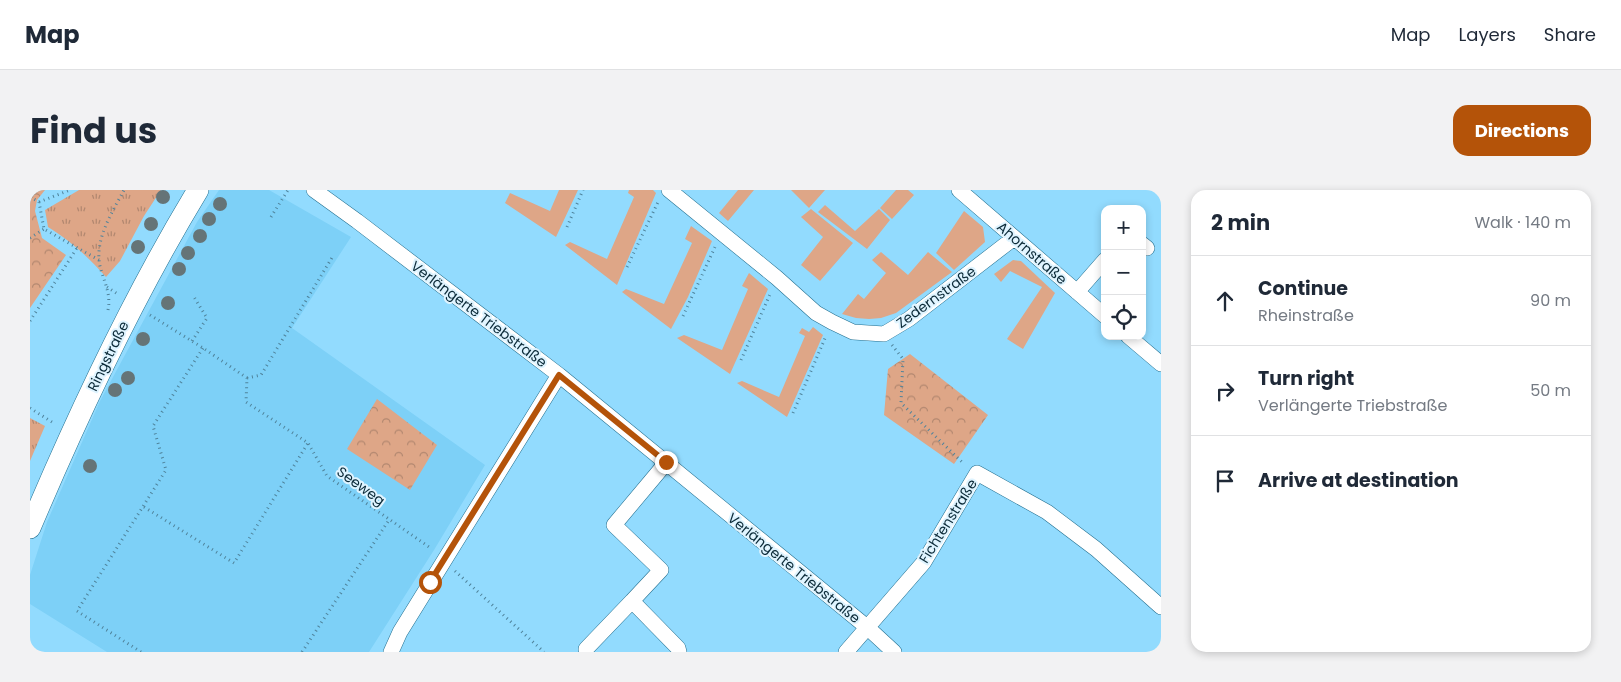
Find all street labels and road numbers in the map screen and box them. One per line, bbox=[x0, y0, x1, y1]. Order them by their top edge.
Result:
street label: Ahornstraße bbox=[993, 217, 1072, 289]
street label: Verlängerte Triebstraße bbox=[407, 256, 551, 372]
street label: Zedernstraße bbox=[892, 261, 980, 333]
street label: Ringstraße bbox=[82, 317, 134, 394]
street label: Seeweg bbox=[333, 462, 389, 510]
street label: Fichtenstraße bbox=[914, 475, 982, 567]
street label: Verlängerte Triebstraße bbox=[723, 508, 865, 628]

